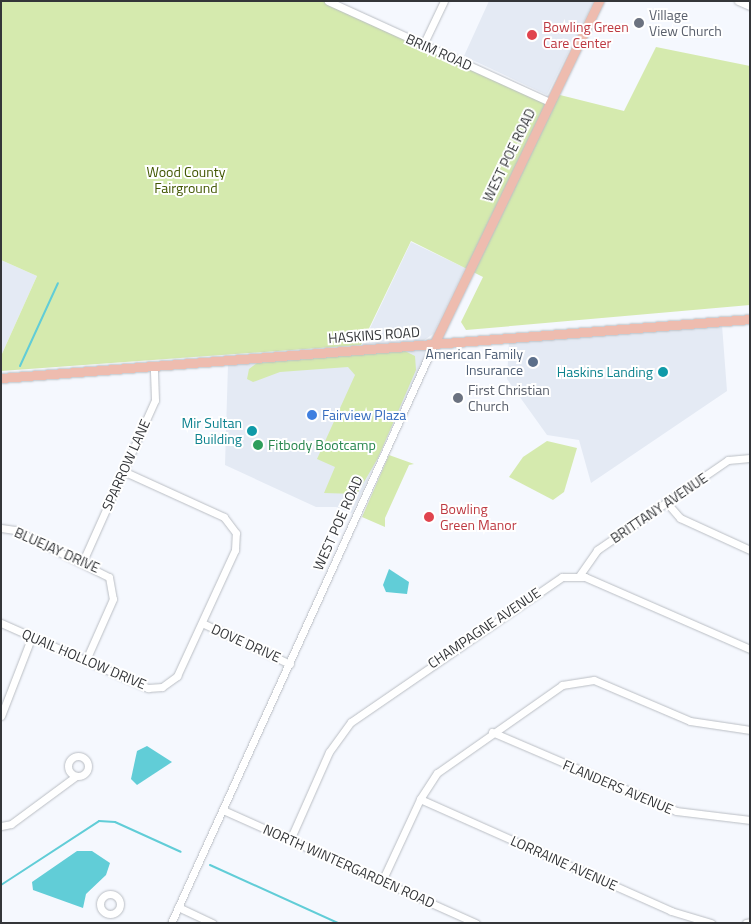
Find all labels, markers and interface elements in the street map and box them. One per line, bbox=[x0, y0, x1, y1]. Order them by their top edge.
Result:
place label: Village View Church bbox=[649, 7, 722, 40]
marker: Village View Church bbox=[633, 17, 645, 29]
place label: Bowling Green Care Center bbox=[543, 19, 629, 52]
marker: Bowling Green Care Center bbox=[525, 28, 539, 42]
street label: BRIM ROAD bbox=[403, 30, 475, 74]
street label: WEST POE ROAD bbox=[479, 106, 539, 204]
park label: Wood County Fairground bbox=[147, 164, 225, 196]
street label: HASKINS ROAD bbox=[328, 323, 420, 347]
place label: American Family Insurance bbox=[426, 346, 523, 378]
marker: American Family Insurance bbox=[527, 356, 539, 368]
place label: Haskins Landing bbox=[557, 364, 653, 380]
marker: Haskins Landing bbox=[657, 366, 669, 378]
place label: First Christian Church bbox=[468, 382, 550, 414]
marker: First Christian Church bbox=[452, 392, 464, 404]
place label: Fairview Plaza bbox=[322, 407, 406, 423]
marker: Fairview Plaza bbox=[306, 409, 318, 421]
place label: Mir Sultan Building bbox=[182, 415, 242, 448]
street label: SPARROW LANE bbox=[98, 417, 154, 513]
marker: Mir Sultan Building bbox=[246, 425, 258, 437]
place label: Fitbody Bootcamp bbox=[268, 437, 376, 453]
marker: Fitbody Bootcamp bbox=[252, 439, 264, 451]
street label: BRITTANY AVENUE bbox=[607, 469, 711, 547]
street label: WEST POE ROAD bbox=[310, 473, 366, 573]
place label: Bowling Green Manor bbox=[440, 501, 517, 534]
marker: Bowling Green Manor bbox=[422, 510, 436, 524]
street label: BLUEJAY DRIVE bbox=[12, 524, 102, 576]
street label: CHAMPAGNE AVENUE bbox=[425, 584, 543, 672]
street label: DOVE DRIVE bbox=[209, 620, 283, 666]
street label: QUAIL HOLLOW DRIVE bbox=[19, 625, 149, 693]
street label: FLANDERS AVENUE bbox=[560, 756, 676, 818]
street label: NORTH WINTERGARDEN ROAD bbox=[261, 820, 437, 912]
street label: LORRAINE AVENUE bbox=[508, 832, 620, 894]

